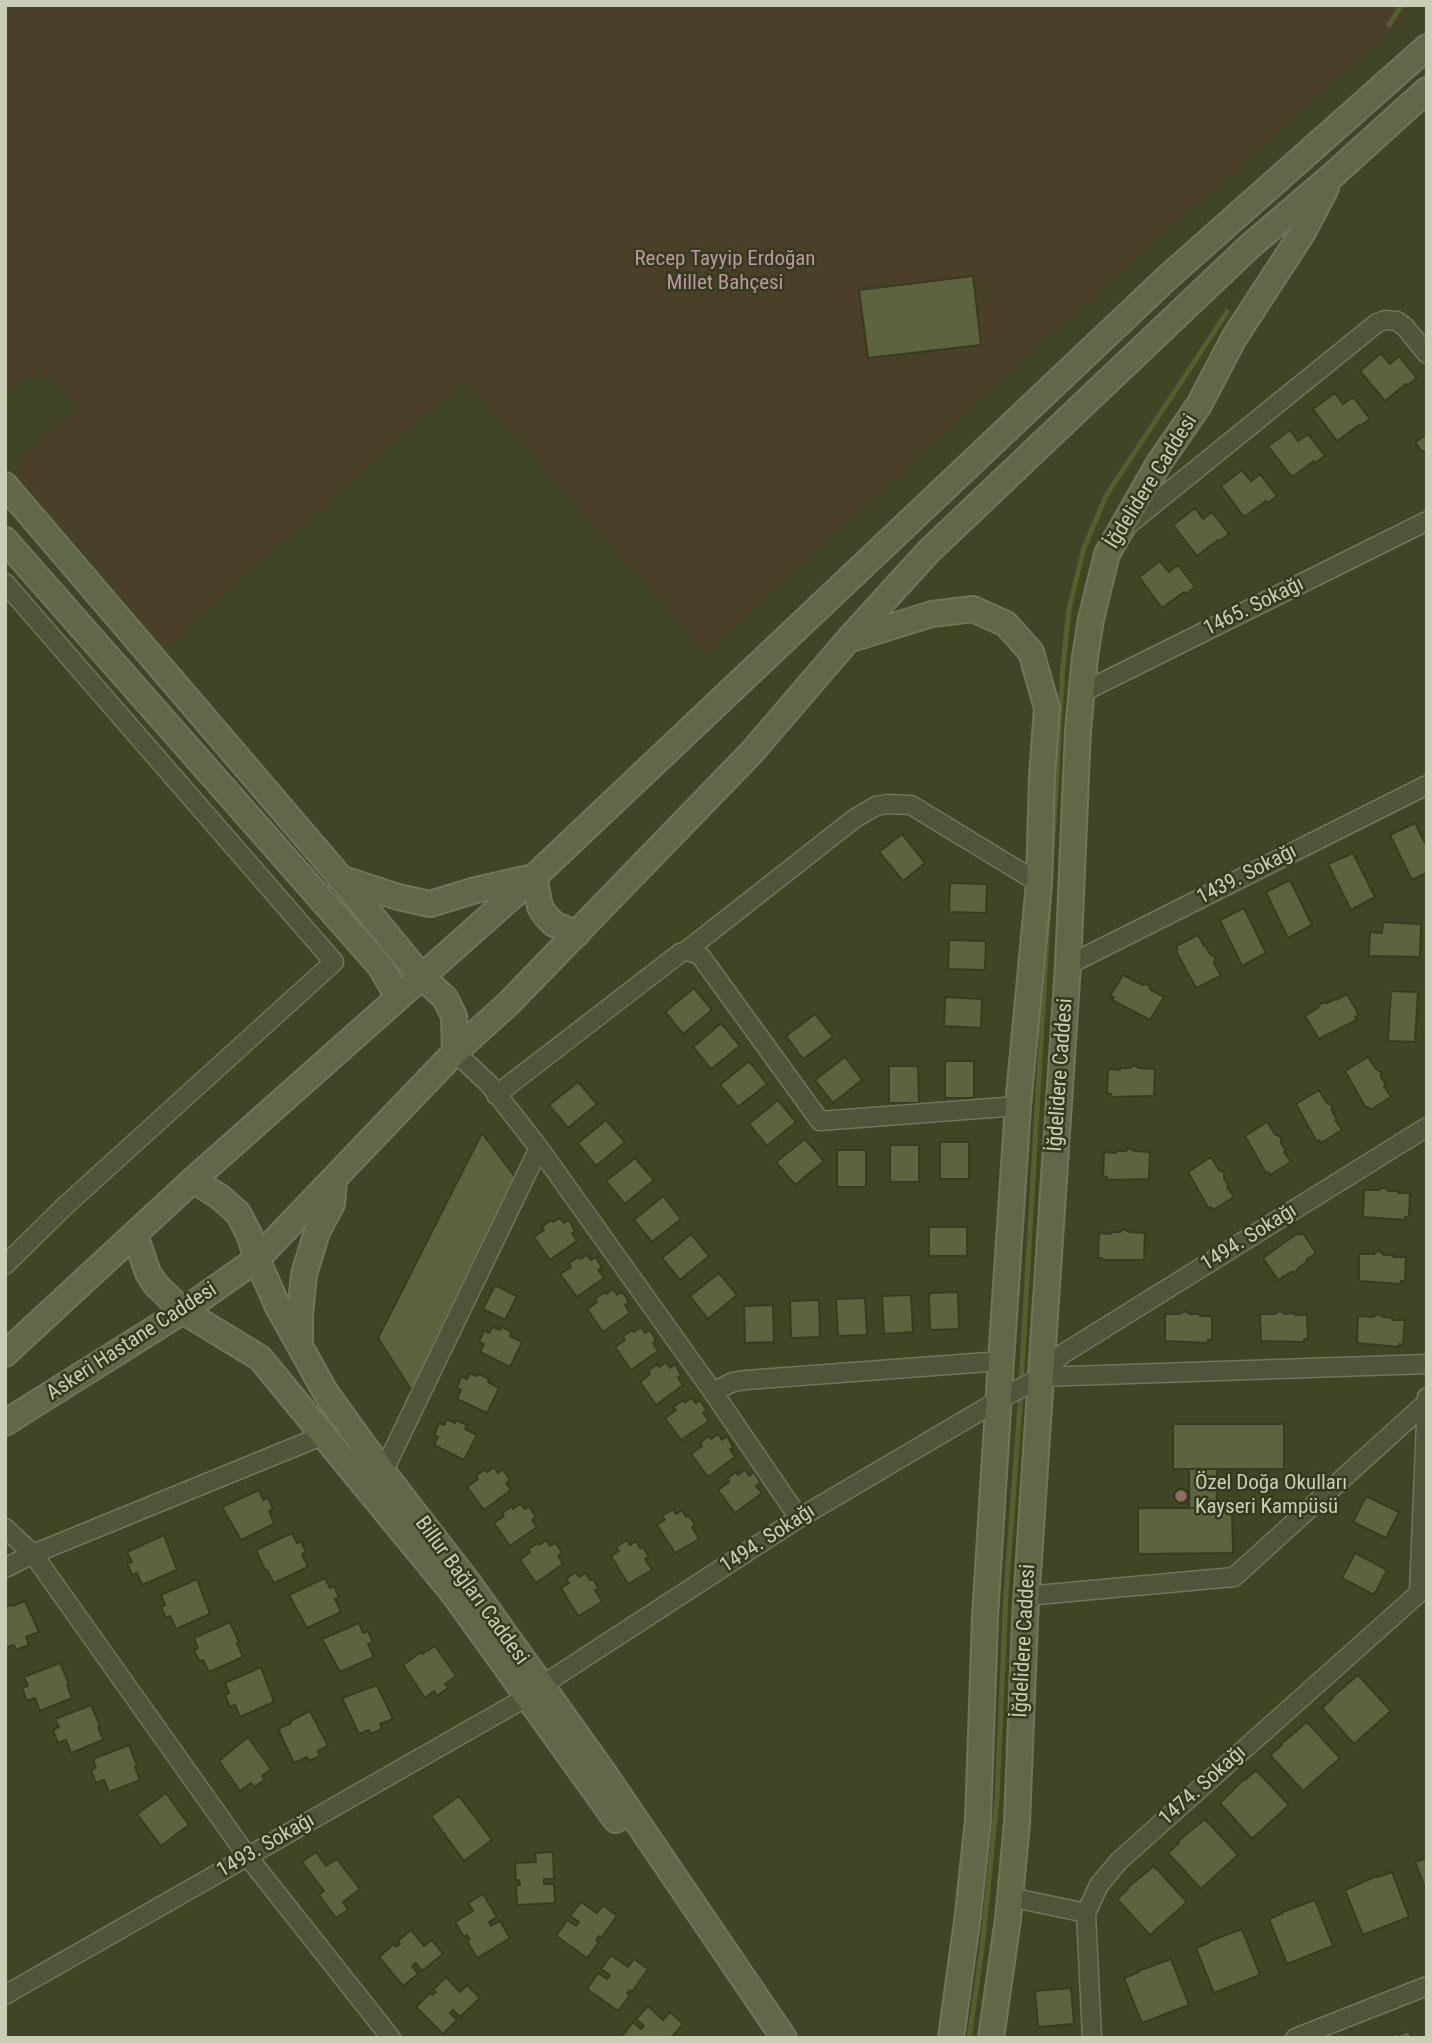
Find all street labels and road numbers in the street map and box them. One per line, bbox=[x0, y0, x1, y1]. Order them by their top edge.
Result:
street label: İğdelidere Caddesi bbox=[1101, 410, 1203, 554]
street label: 1465. Sokağı bbox=[1200, 572, 1308, 642]
street label: 1439. Sokağı bbox=[1193, 839, 1301, 911]
street label: İğdelidere Caddesi bbox=[1043, 997, 1079, 1153]
street label: 1494. Sokağı bbox=[1196, 1199, 1302, 1277]
street label: Askeri Hastane Caddesi bbox=[42, 1278, 222, 1406]
street label: 1494. Sokağı bbox=[716, 1499, 820, 1579]
street label: Billur Bağları Caddesi bbox=[409, 1512, 533, 1670]
street label: İğdelidere Caddesi bbox=[1008, 1564, 1042, 1718]
street label: 1474. Sokağı bbox=[1154, 1740, 1252, 1832]
street label: 1493. Sokağı bbox=[213, 1808, 319, 1884]

